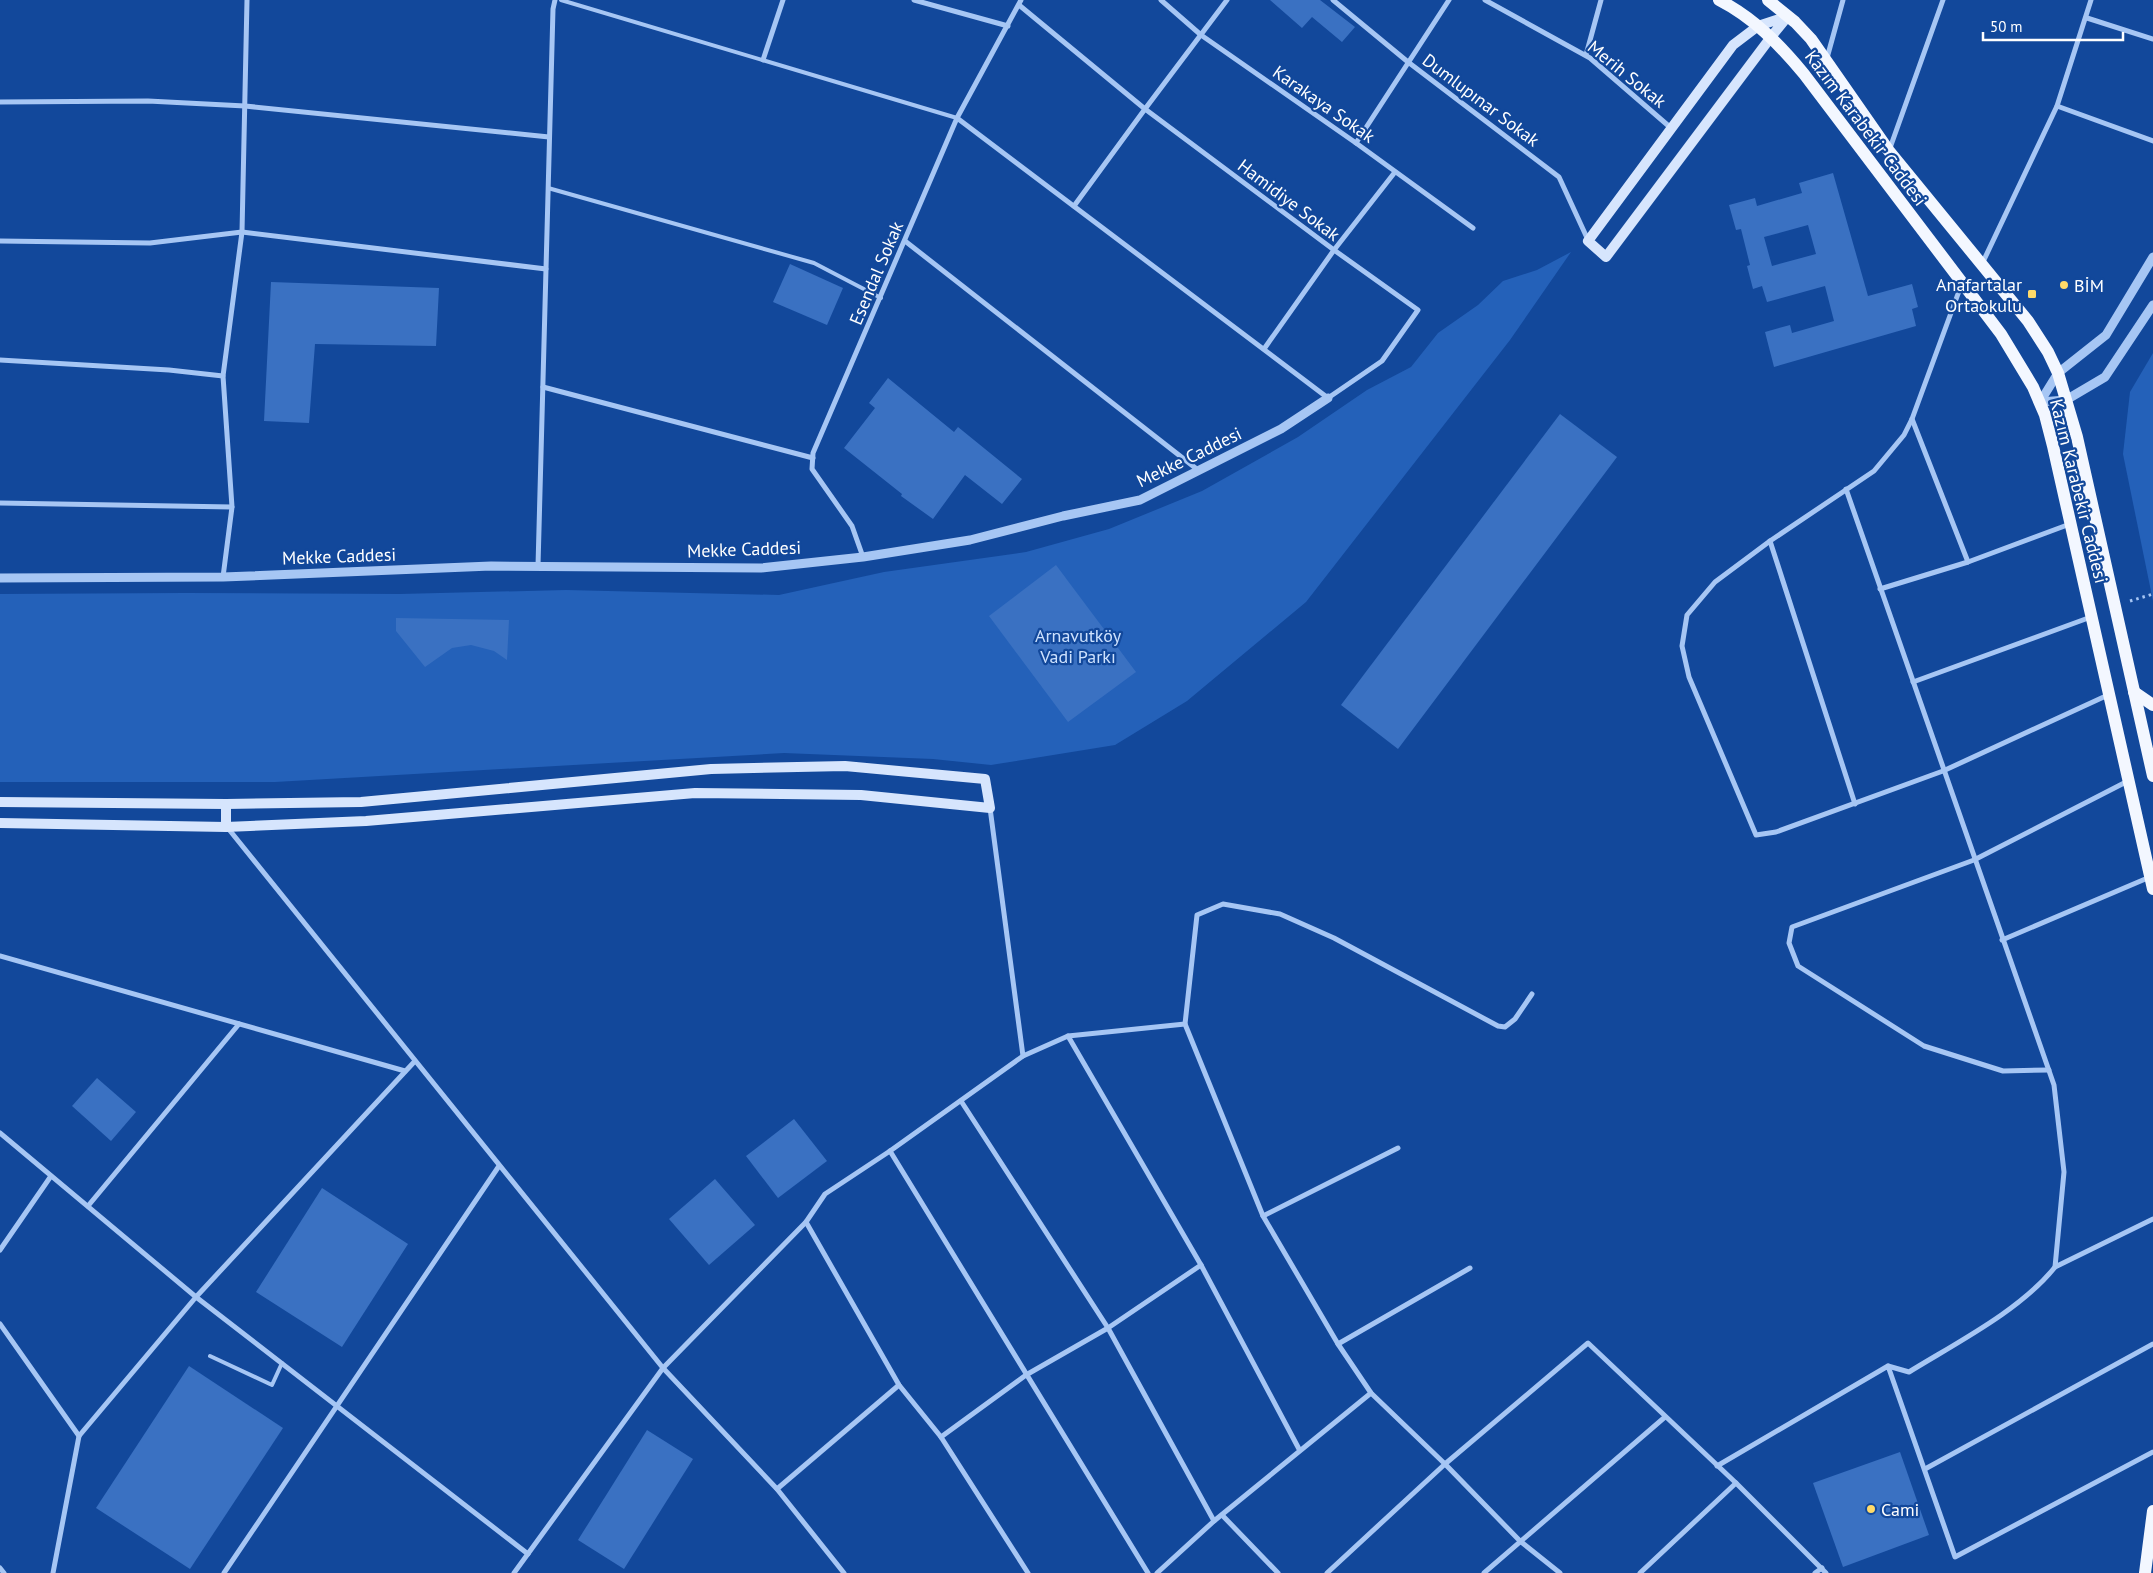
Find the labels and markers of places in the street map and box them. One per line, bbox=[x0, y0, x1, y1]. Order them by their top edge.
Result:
place label: Anafartalar Ortaokulu bbox=[1936, 273, 2022, 317]
place label: BİM bbox=[2074, 274, 2104, 297]
marker: BİM bbox=[2058, 279, 2070, 291]
marker: Anafartalar Ortaokulu bbox=[2026, 288, 2038, 300]
place label: Cami bbox=[1881, 1498, 1919, 1521]
marker: Cami bbox=[1865, 1503, 1877, 1515]

